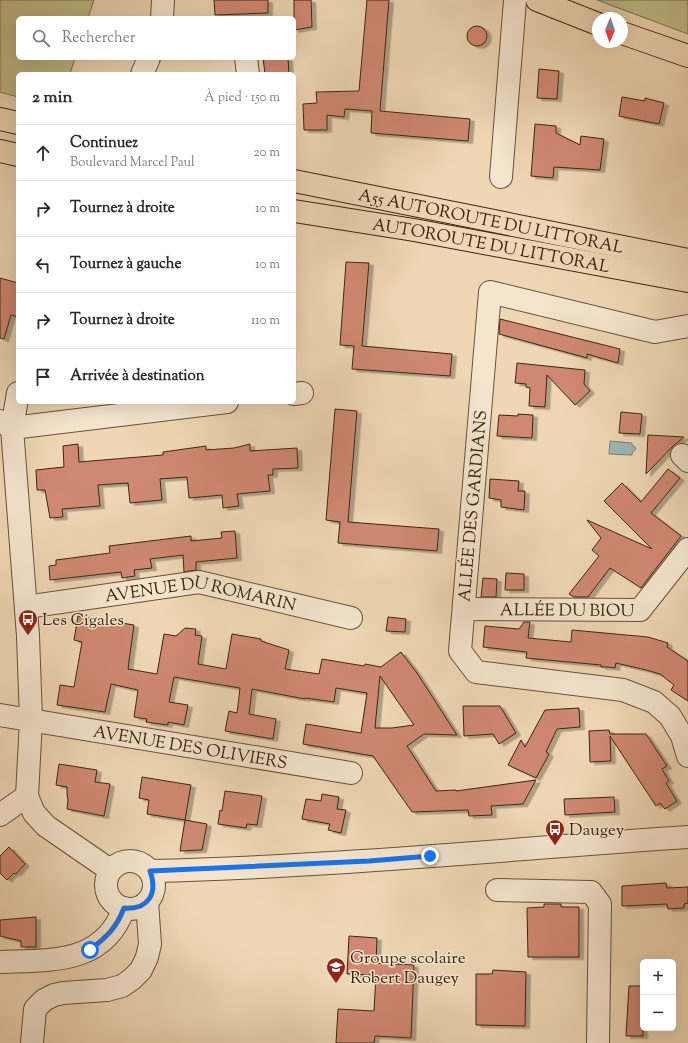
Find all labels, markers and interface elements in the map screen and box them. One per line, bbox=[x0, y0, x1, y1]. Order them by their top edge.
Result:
north arrow bbox=[592, 12, 628, 48]
search box bbox=[16, 16, 296, 60]
icon: search bbox=[30, 27, 52, 49]
text: Rechercher bbox=[62, 28, 135, 49]
text: 2 min bbox=[32, 86, 73, 110]
text: À pied · 150 m bbox=[204, 89, 280, 107]
text: Continuez bbox=[70, 133, 138, 154]
icon: ahead bbox=[32, 142, 54, 164]
text: 20 m bbox=[254, 144, 280, 162]
text: Boulevard Marcel Paul bbox=[70, 154, 195, 172]
street label: A55 AUTOROUTE DU LITTORAL bbox=[357, 185, 625, 257]
icon: right bbox=[32, 198, 54, 220]
text: Tournez à droite bbox=[70, 198, 175, 219]
text: 10 m bbox=[255, 200, 280, 218]
street label: AUTOROUTE DU LITTORAL bbox=[371, 214, 611, 276]
icon: left bbox=[32, 254, 54, 276]
text: Tournez à gauche bbox=[70, 254, 181, 275]
text: 10 m bbox=[255, 256, 280, 274]
icon: right bbox=[32, 310, 54, 332]
text: Tournez à droite bbox=[70, 310, 175, 331]
text: 110 m bbox=[251, 312, 280, 330]
icon: arrive bbox=[32, 366, 54, 388]
text: Arrivée à destination bbox=[70, 366, 205, 387]
street label: ALLÉE DES GARDIANS bbox=[454, 409, 494, 603]
street label: AVENUE DU ROMARIN bbox=[103, 571, 298, 619]
street label: ALLÉE DU BIOU bbox=[500, 599, 634, 624]
bus stop icon: Les Cigales bbox=[17, 608, 39, 636]
place label: Les Cigales bbox=[42, 609, 124, 633]
street label: AVENUE DES OLIVIERS bbox=[91, 721, 289, 776]
bus stop icon: Daugey bbox=[544, 818, 566, 846]
place label: Daugey bbox=[569, 819, 625, 843]
route end bbox=[421, 847, 439, 865]
route start bbox=[81, 941, 99, 959]
place label: Groupe scolaire Robert Daugey bbox=[350, 947, 466, 991]
school or university icon: Groupe scolaire Robert Daugey bbox=[325, 956, 347, 984]
map controls bbox=[640, 959, 676, 1031]
button: + bbox=[640, 959, 676, 995]
button: − bbox=[640, 995, 676, 1031]

